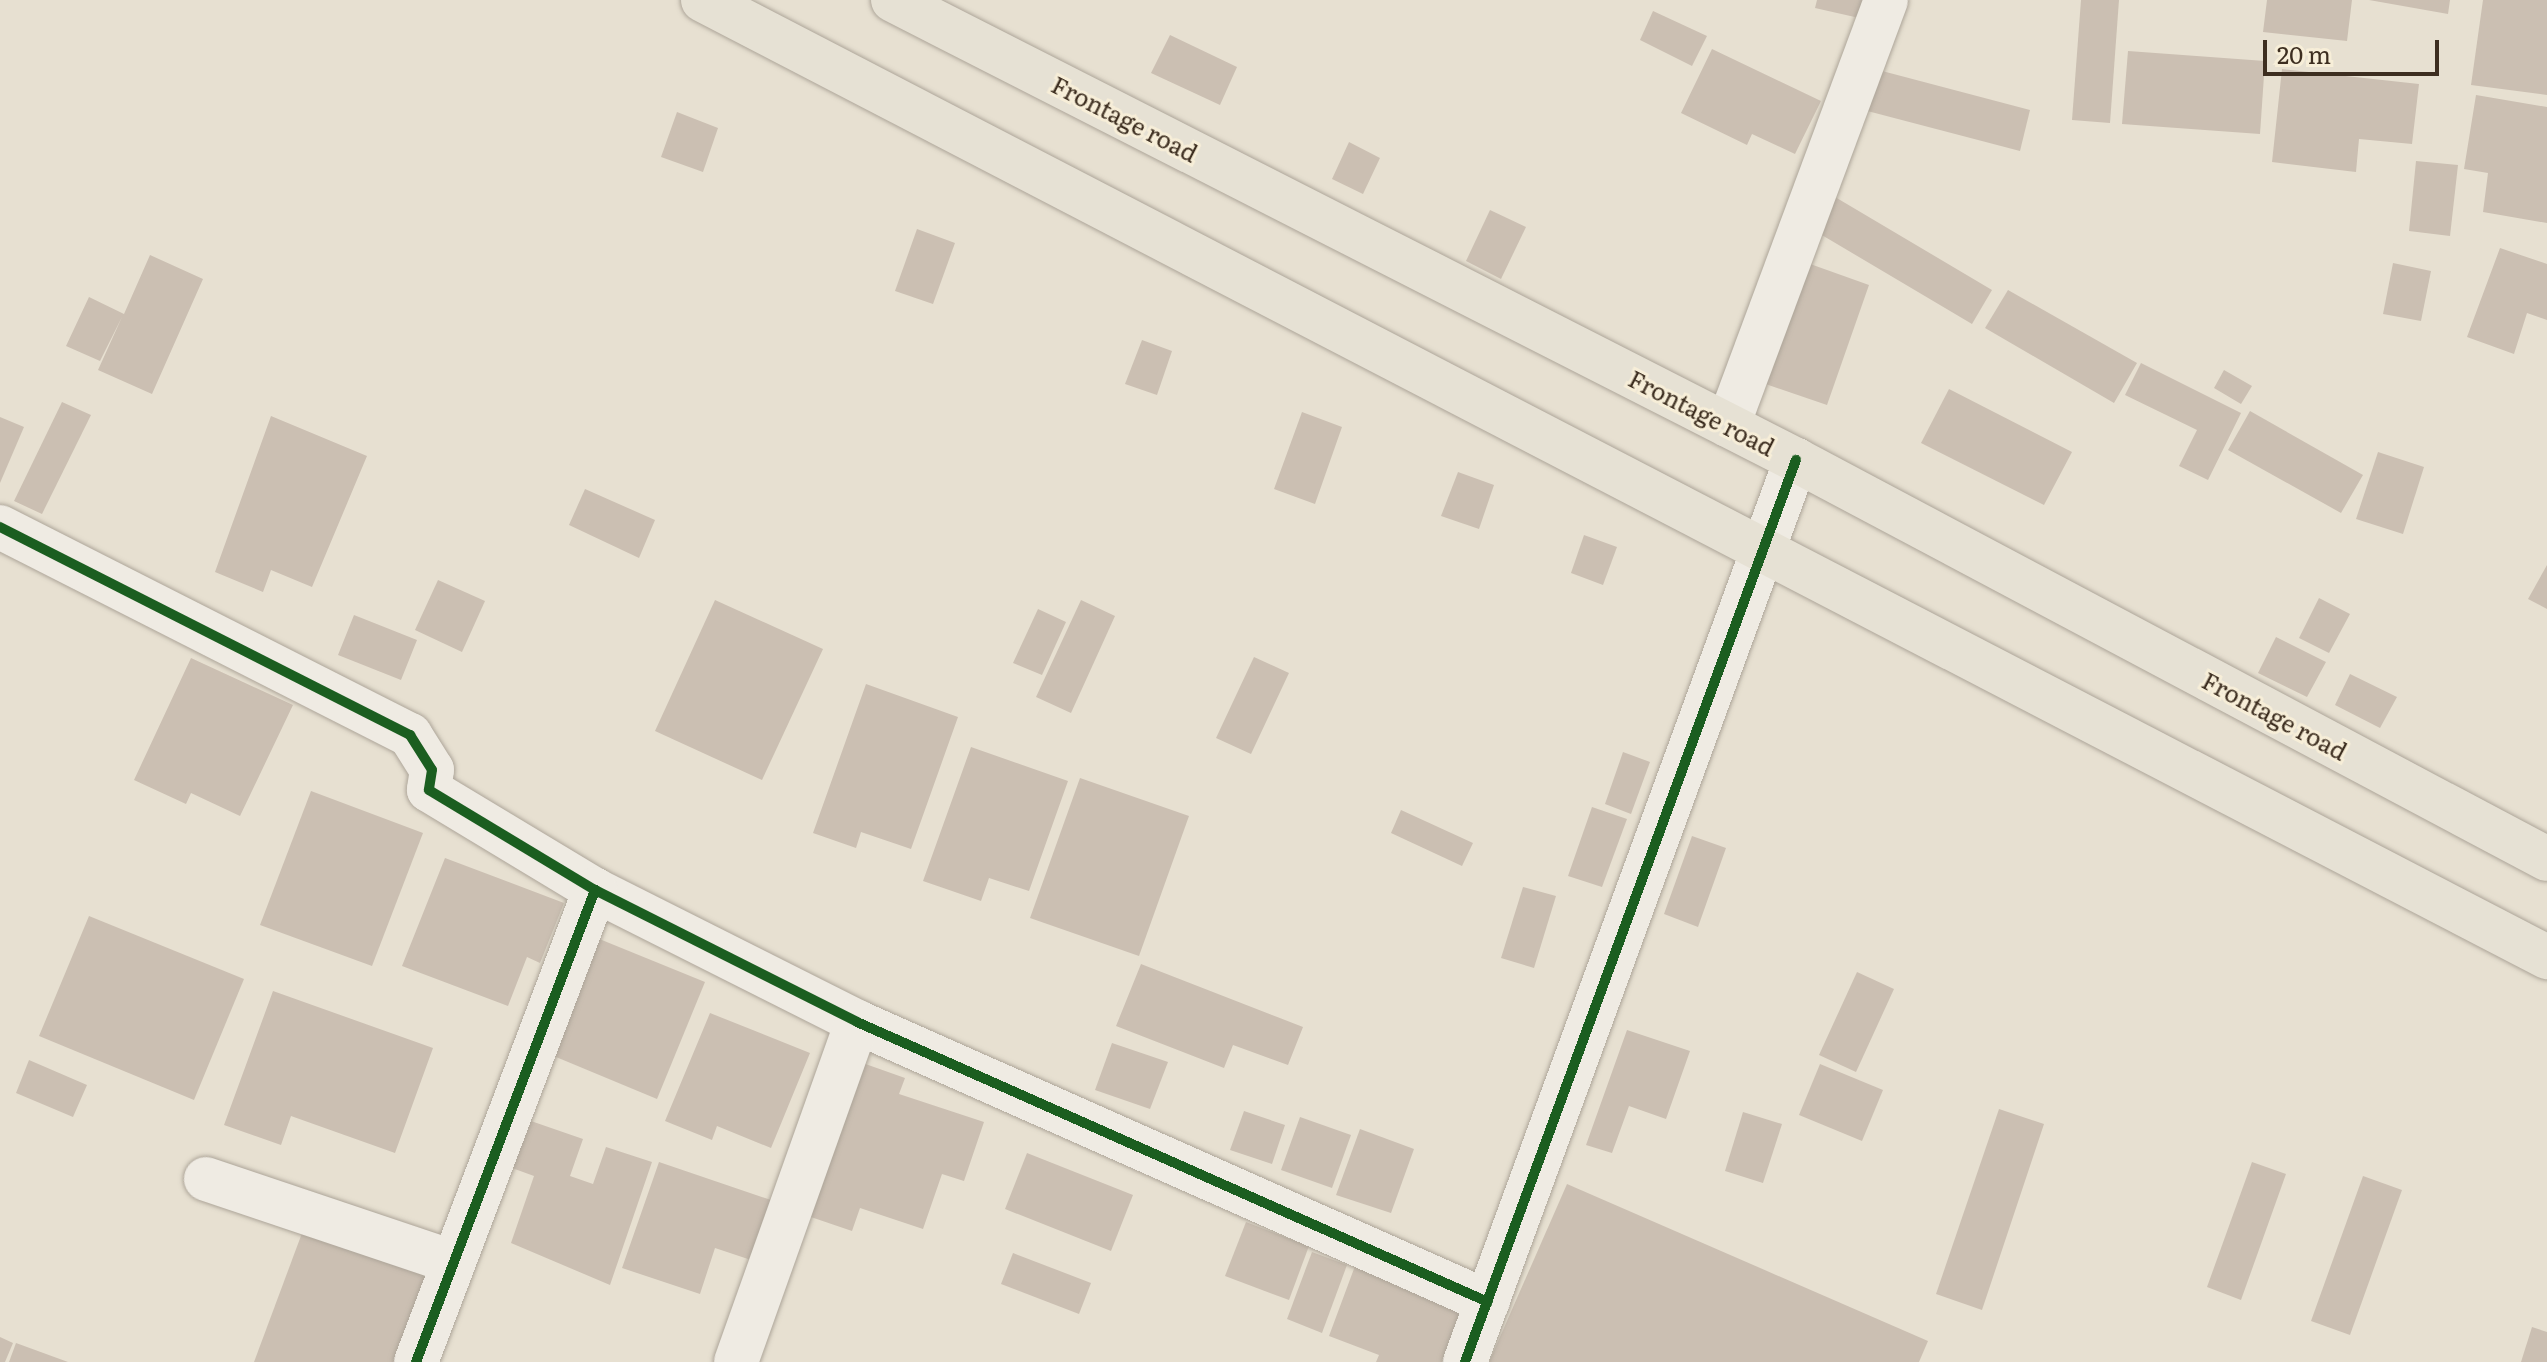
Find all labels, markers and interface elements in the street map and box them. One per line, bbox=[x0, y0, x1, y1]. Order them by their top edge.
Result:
scale bar bbox=[2267, 24, 2443, 74]
text: 20 m bbox=[2277, 36, 2331, 71]
street label: Frontage road bbox=[1047, 69, 1203, 167]
street label: Frontage road bbox=[1624, 363, 1780, 461]
street label: Frontage road bbox=[2198, 665, 2352, 765]

